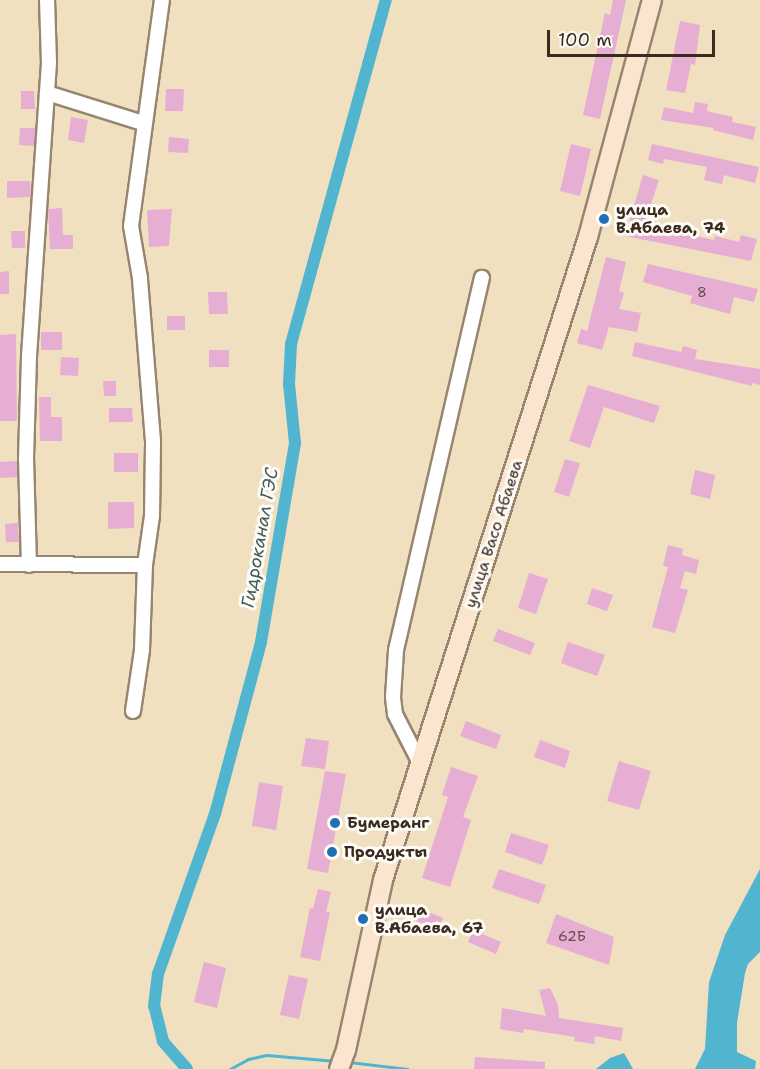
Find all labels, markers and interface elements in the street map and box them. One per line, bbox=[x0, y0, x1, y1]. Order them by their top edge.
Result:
scale bar bbox=[550, 18, 718, 56]
text: 100 m bbox=[558, 28, 612, 52]
place label: улица В.Абаева, 74 bbox=[616, 200, 725, 238]
marker: улица В.Абаева, 74 bbox=[597, 212, 611, 226]
house number: 8 bbox=[697, 284, 707, 300]
street label: улица Васо Абаева bbox=[461, 458, 527, 610]
water label: Гидроканал ГЭС bbox=[237, 466, 283, 610]
place label: Бумеранг bbox=[347, 813, 429, 833]
marker: Бумеранг bbox=[328, 816, 342, 830]
place label: Продукты bbox=[344, 842, 427, 862]
marker: Продукты bbox=[325, 845, 339, 859]
place label: улица В.Абаева, 67 bbox=[375, 900, 483, 938]
marker: улица В.Абаева, 67 bbox=[356, 912, 370, 926]
house number: 62Б bbox=[558, 928, 586, 944]

